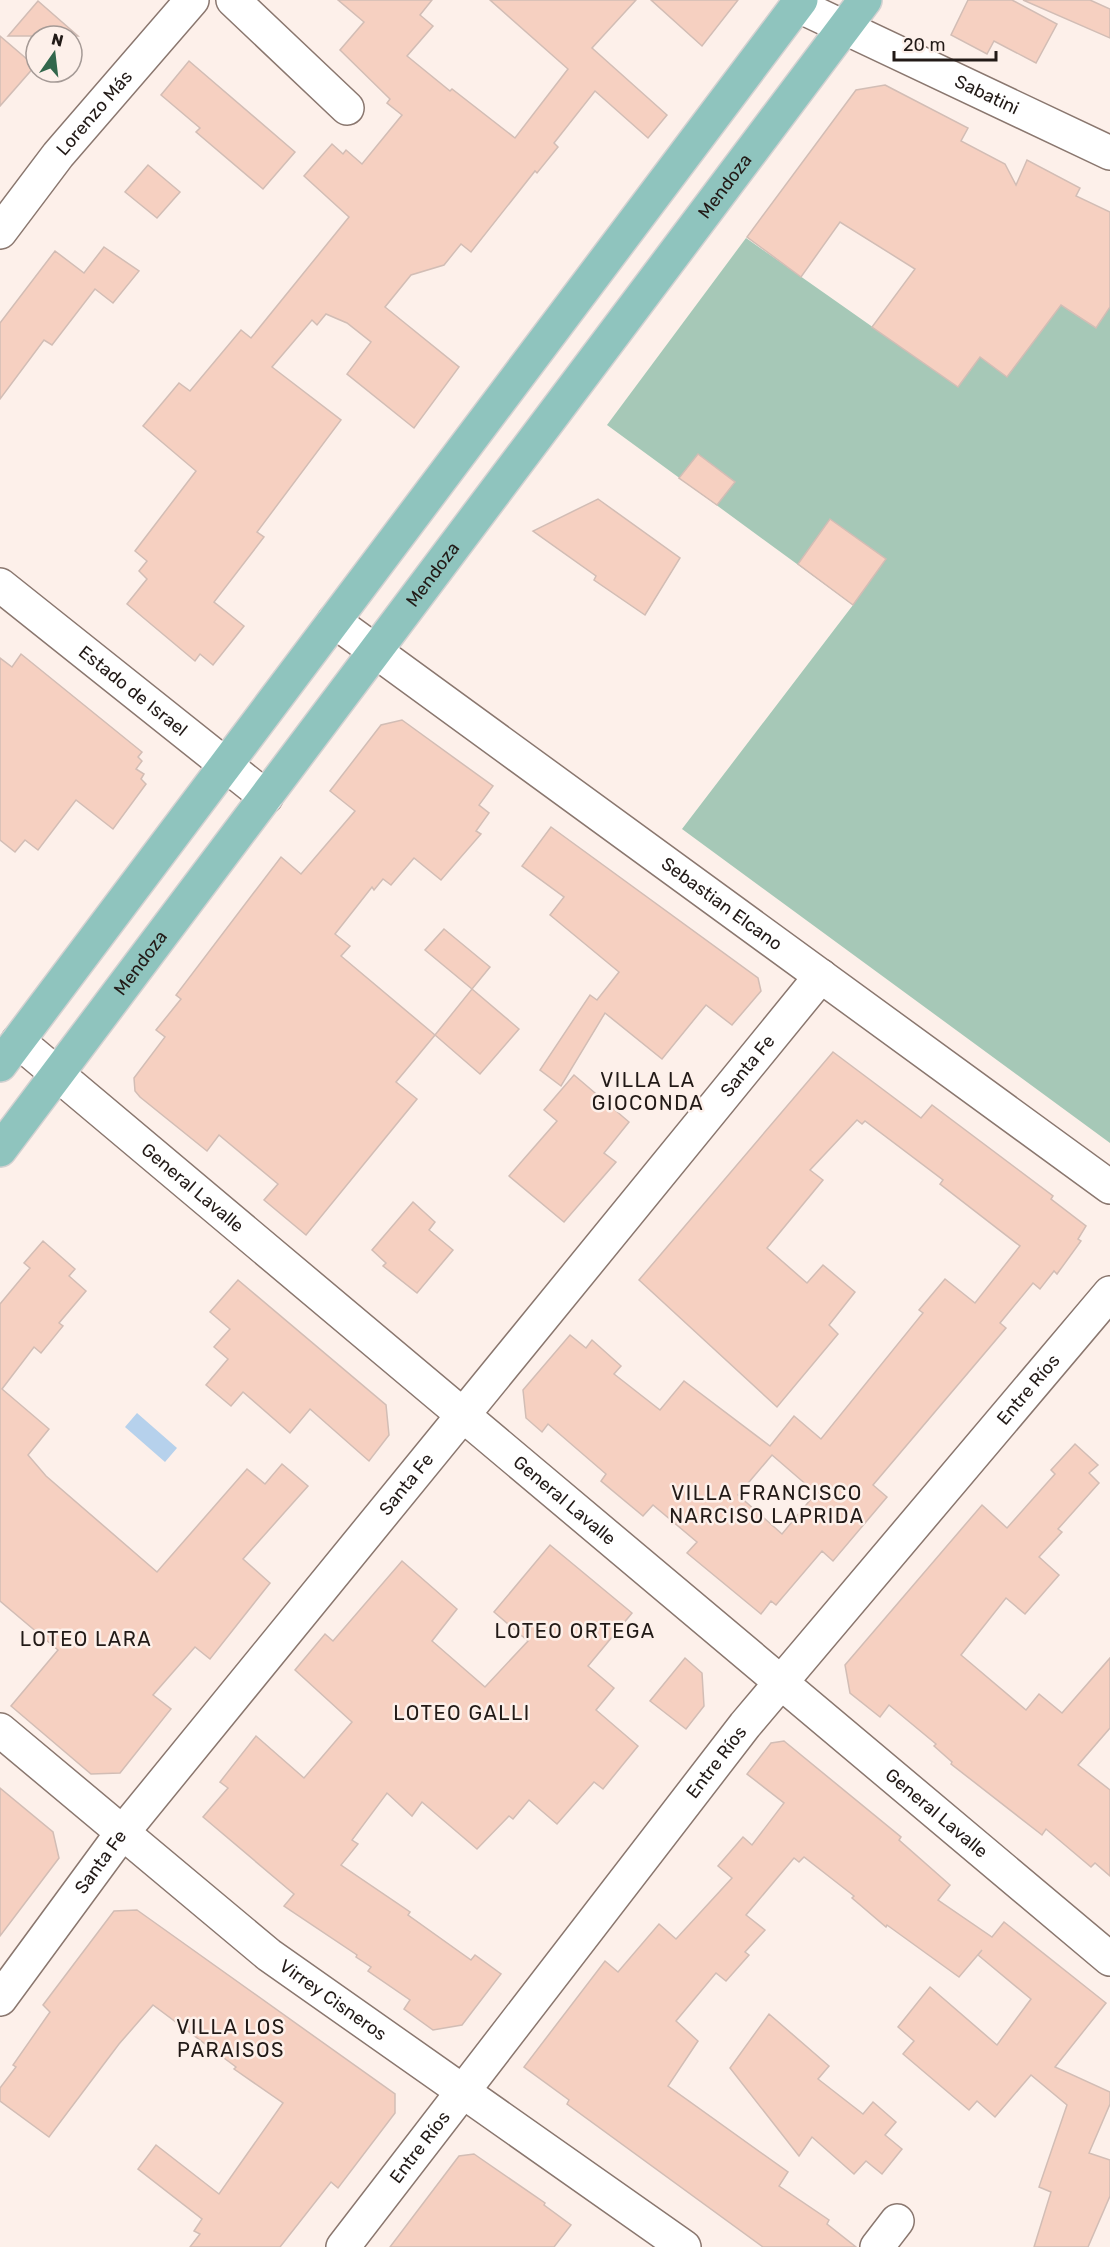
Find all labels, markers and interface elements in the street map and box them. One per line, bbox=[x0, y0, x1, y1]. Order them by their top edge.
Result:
north arrow bbox=[24, 24, 84, 84]
scale bar bbox=[894, 24, 996, 62]
text: N bbox=[50, 29, 65, 51]
text: 20 m bbox=[903, 34, 945, 56]
street label: Lorenzo Más bbox=[52, 66, 137, 160]
street label: Sabatini bbox=[951, 70, 1022, 119]
street label: Mendoza bbox=[693, 149, 756, 223]
street label: Mendoza bbox=[401, 538, 464, 611]
street label: Estado de Israel bbox=[74, 641, 192, 741]
street label: Sebastian Elcano bbox=[657, 852, 787, 955]
street label: Mendoza bbox=[109, 926, 172, 1000]
street label: Santa Fe bbox=[716, 1030, 780, 1101]
district label: VILLA LA GIOCONDA bbox=[592, 1068, 704, 1115]
street label: General Lavalle bbox=[137, 1138, 248, 1237]
street label: Entre Ríos bbox=[992, 1350, 1064, 1429]
street label: Santa Fe bbox=[375, 1449, 438, 1520]
street label: General Lavalle bbox=[509, 1451, 620, 1550]
district label: VILLA FRANCISCO NARCISO LAPRIDA bbox=[669, 1481, 865, 1528]
district label: LOTEO ORTEGA bbox=[494, 1619, 656, 1643]
district label: LOTEO LARA bbox=[20, 1627, 152, 1651]
district label: LOTEO GALLI bbox=[393, 1701, 531, 1725]
street label: Entre Ríos bbox=[682, 1721, 751, 1803]
street label: General Lavalle bbox=[881, 1764, 992, 1863]
street label: Santa Fe bbox=[70, 1826, 131, 1898]
street label: Virrey Cisneros bbox=[275, 1955, 391, 2045]
district label: VILLA LOS PARAISOS bbox=[176, 2015, 286, 2062]
street label: Entre Ríos bbox=[385, 2107, 455, 2188]

